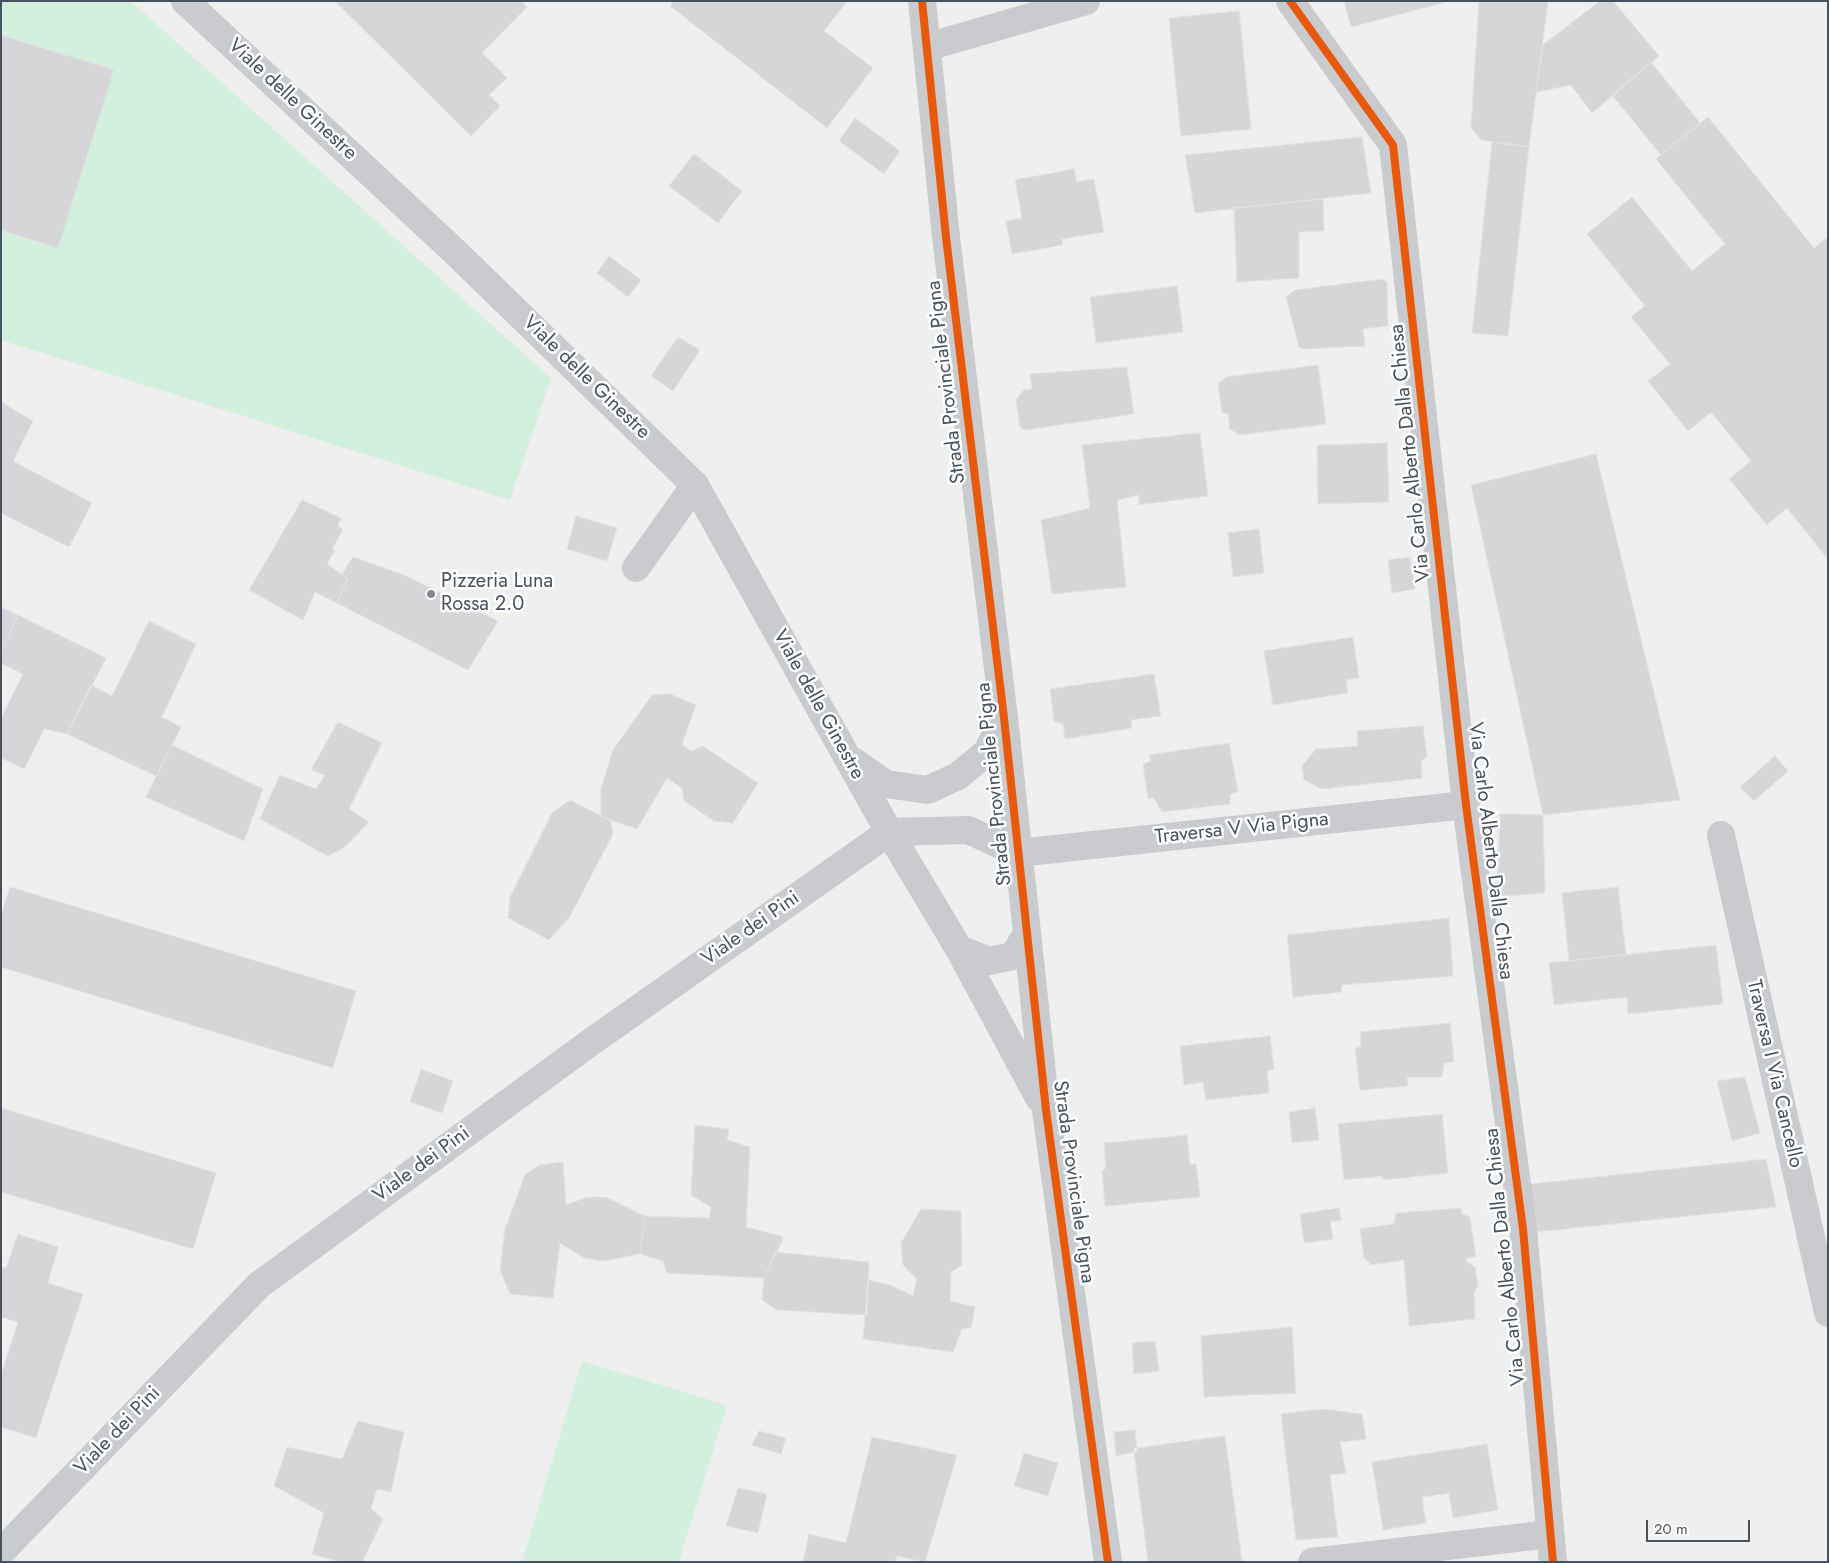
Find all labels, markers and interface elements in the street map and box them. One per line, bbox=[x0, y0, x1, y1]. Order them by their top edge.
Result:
street label: Viale delle Ginestre bbox=[223, 34, 361, 166]
street label: Strada Provinciale Pigna bbox=[923, 279, 971, 485]
street label: Viale delle Ginestre bbox=[517, 311, 655, 445]
street label: Via Carlo Alberto Dalla Chiesa bbox=[1386, 323, 1436, 583]
place label: Pizzeria Luna Rossa 2.0 bbox=[441, 570, 553, 617]
marker: Pizzeria Luna Rossa 2.0 bbox=[425, 588, 437, 600]
street label: Viale delle Ginestre bbox=[767, 626, 869, 784]
street label: Strada Provinciale Pigna bbox=[972, 681, 1018, 887]
street label: Via Carlo Alberto Dalla Chiesa bbox=[1462, 721, 1518, 981]
street label: Traversa V Via Pigna bbox=[1154, 808, 1330, 850]
street label: Viale dei Pini bbox=[698, 887, 804, 971]
street label: Traversa I Via Cancello bbox=[1741, 978, 1807, 1170]
street label: Strada Provinciale Pigna bbox=[1047, 1079, 1099, 1285]
street label: Viale dei Pini bbox=[369, 1122, 475, 1208]
street label: Via Carlo Alberto Dalla Chiesa bbox=[1481, 1127, 1531, 1387]
street label: Viale dei Pini bbox=[70, 1382, 166, 1480]
scale bar bbox=[1649, 1510, 1753, 1542]
text: 20 m bbox=[1654, 1518, 1688, 1540]

